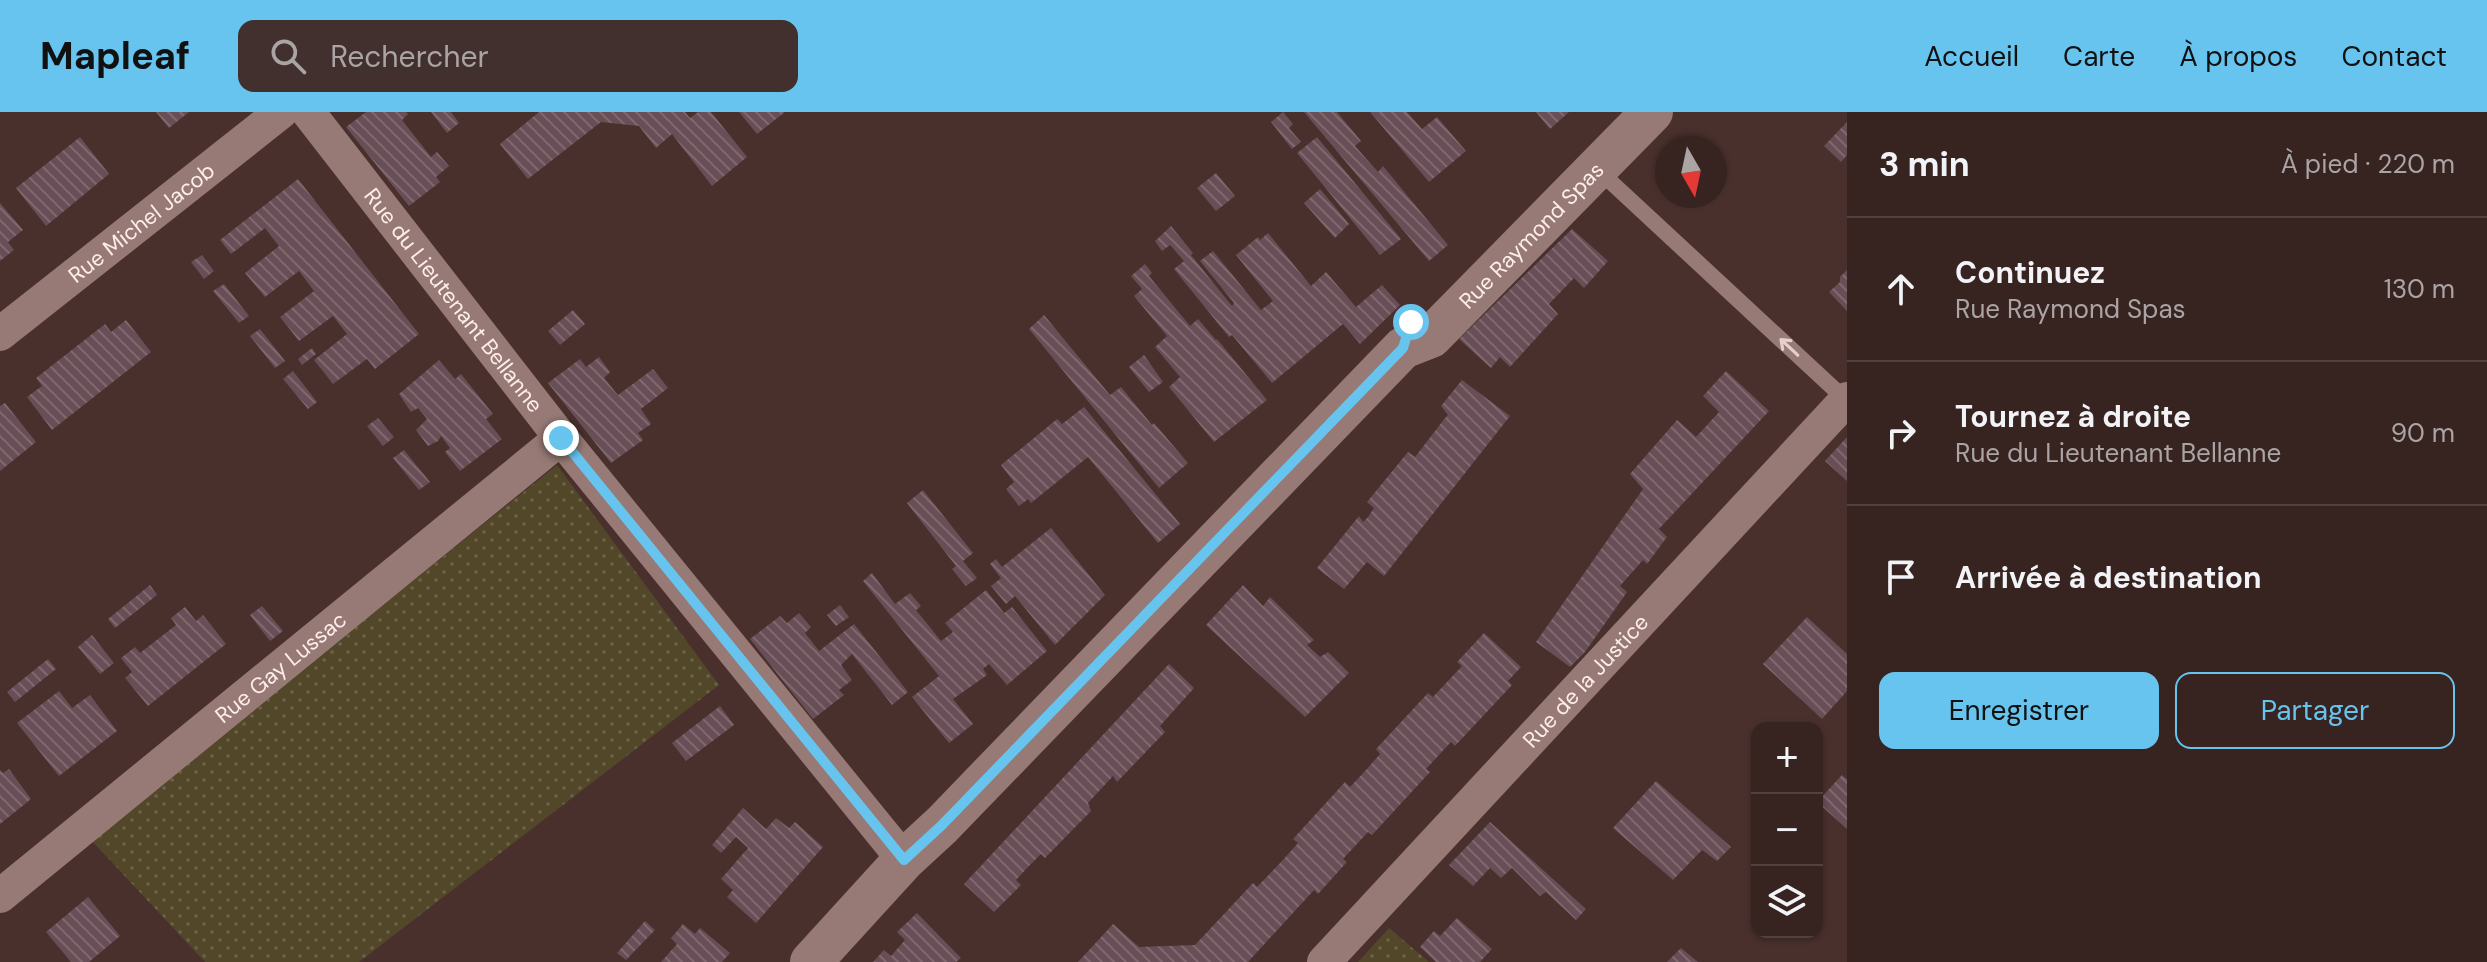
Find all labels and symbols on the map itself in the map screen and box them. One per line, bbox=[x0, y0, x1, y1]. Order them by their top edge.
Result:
north arrow bbox=[1655, 136, 1727, 208]
street label: Rue Michel Jacob bbox=[62, 156, 221, 290]
street label: Rue Raymond Spas bbox=[1453, 156, 1610, 315]
street label: Rue du Lieutenant Bellanne bbox=[357, 182, 550, 418]
route start bbox=[1393, 304, 1429, 340]
one-way arrow bbox=[1779, 338, 1799, 357]
route end bbox=[543, 420, 579, 456]
street label: Rue Gay Lussac bbox=[209, 605, 352, 730]
street label: Rue de la Justice bbox=[1517, 608, 1655, 754]

